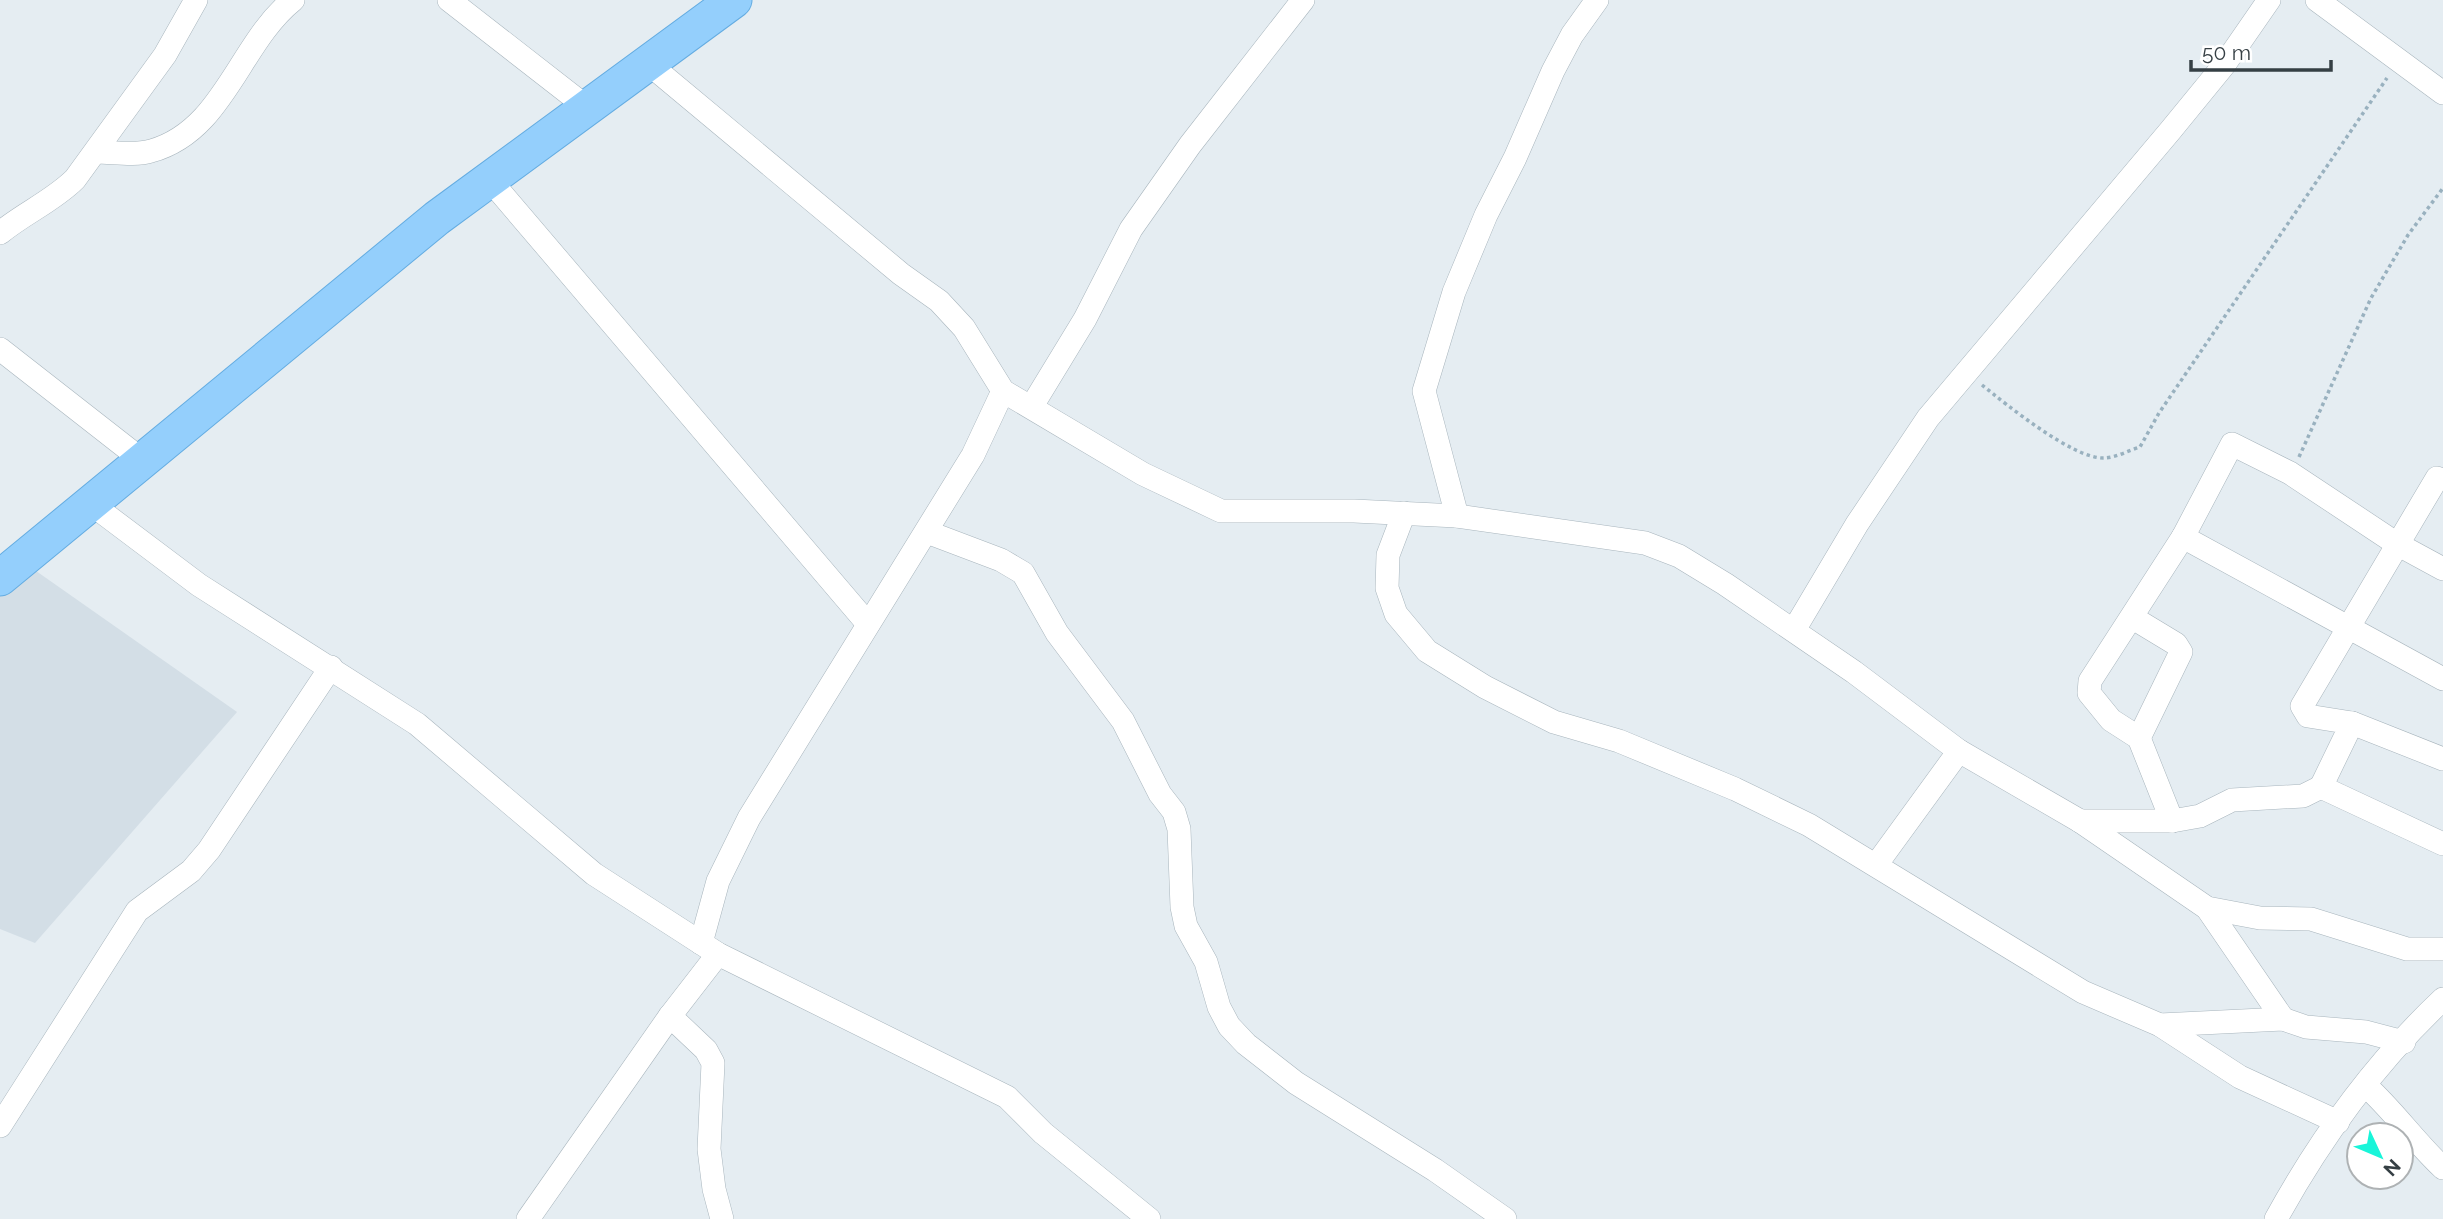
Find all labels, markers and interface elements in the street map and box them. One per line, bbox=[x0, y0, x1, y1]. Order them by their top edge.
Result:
scale bar bbox=[2191, 28, 2331, 72]
text: 50 m bbox=[2202, 40, 2251, 65]
north arrow bbox=[2345, 1121, 2415, 1191]
text: N bbox=[2379, 1155, 2405, 1181]

